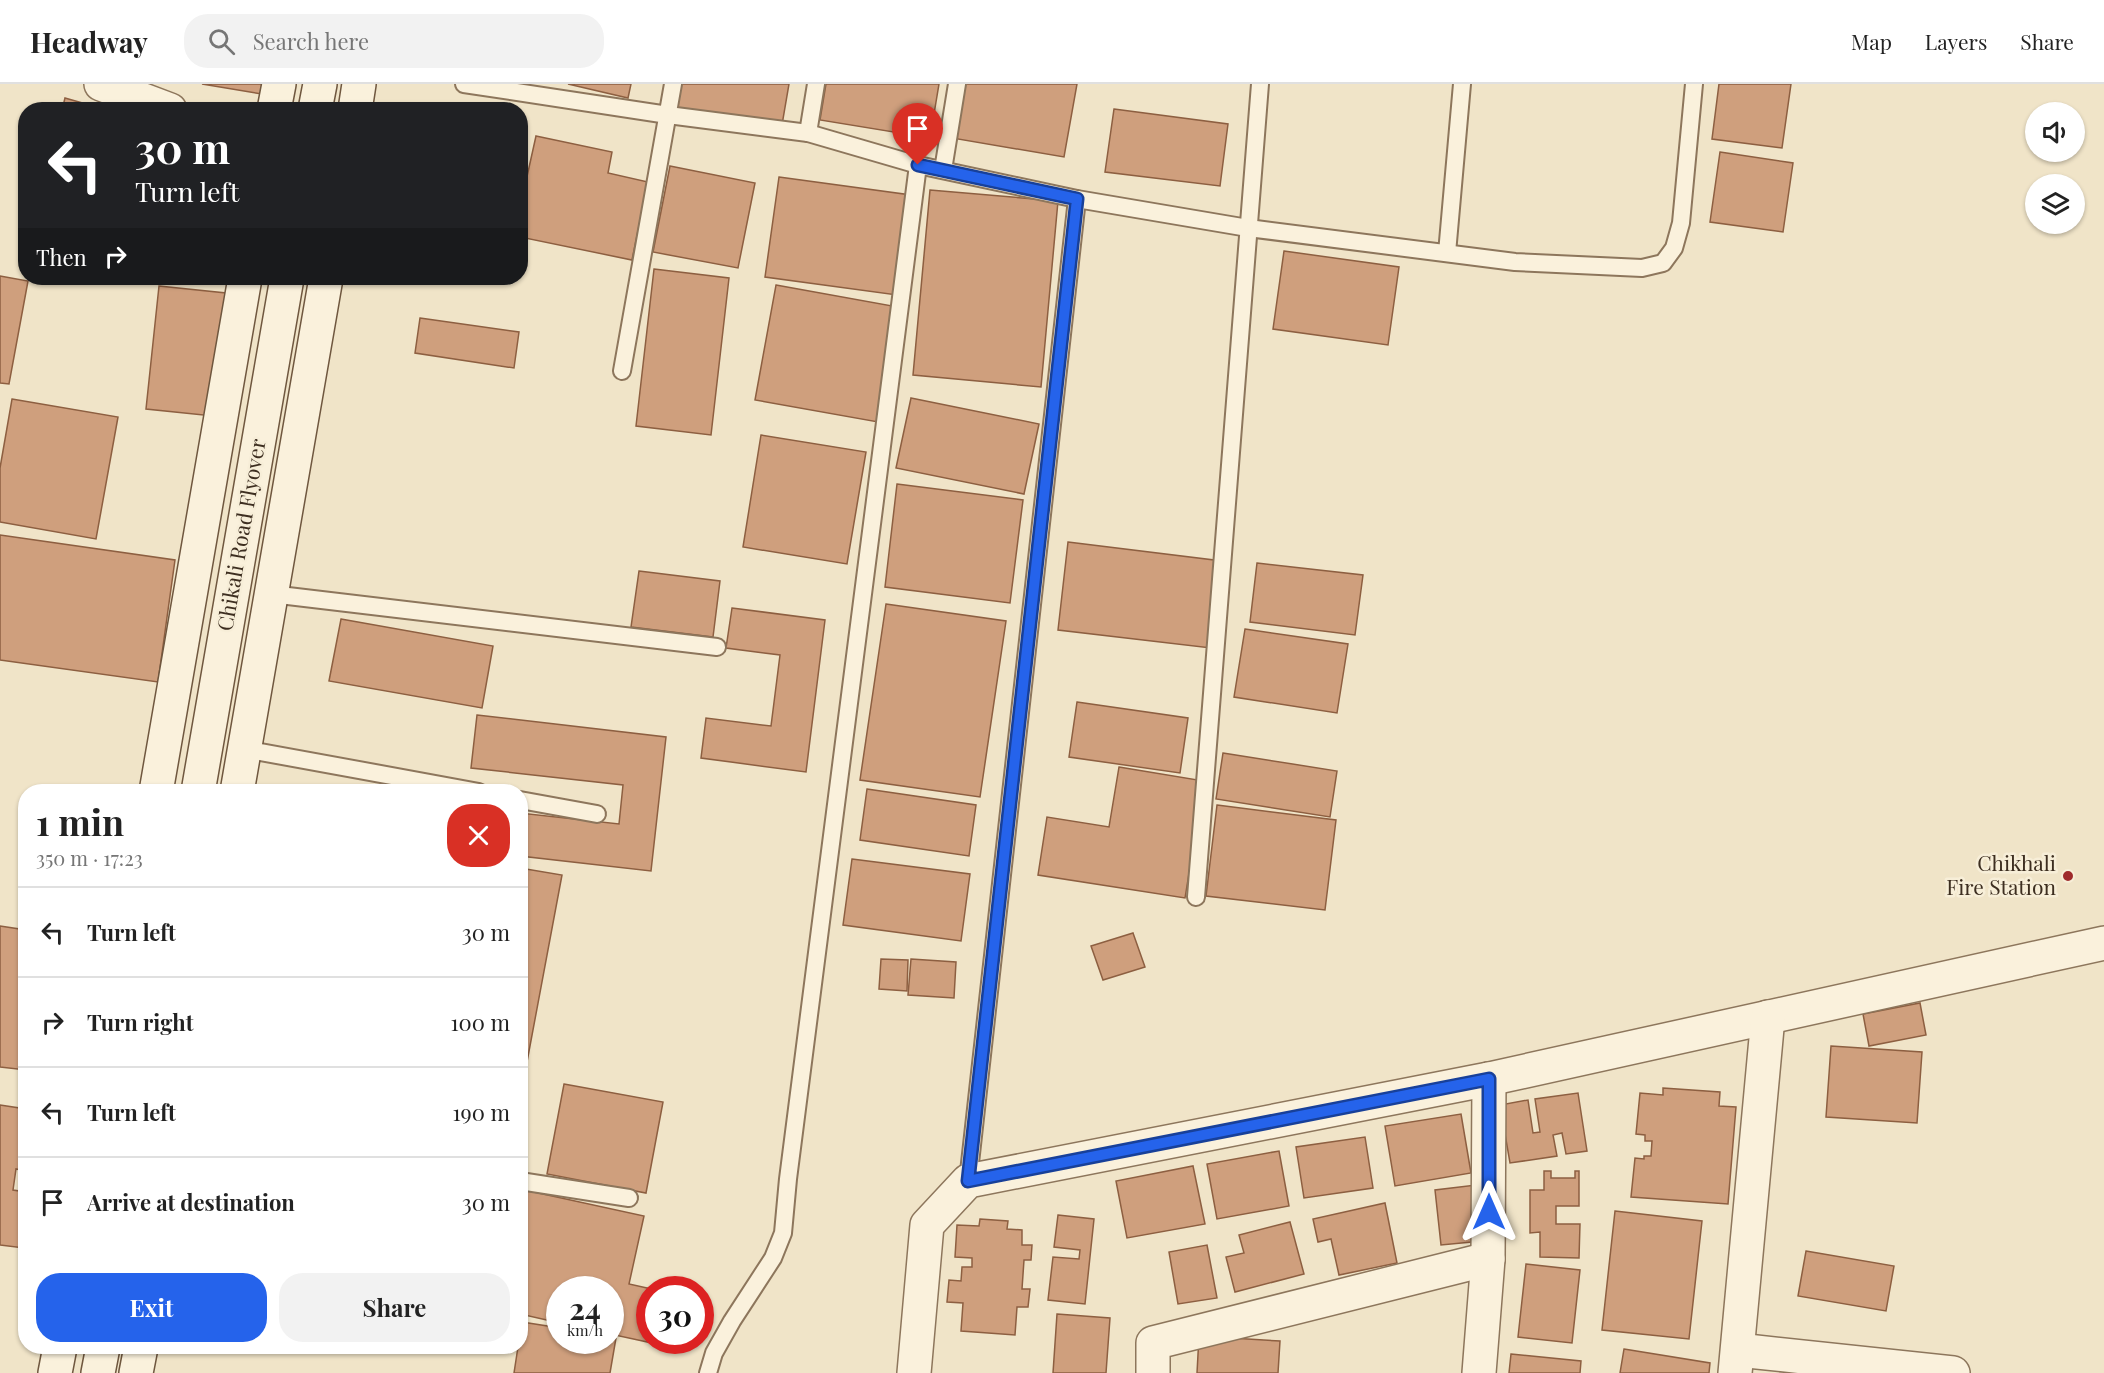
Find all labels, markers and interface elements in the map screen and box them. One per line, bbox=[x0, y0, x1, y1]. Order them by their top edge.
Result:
search box bbox=[184, 14, 604, 68]
text: Headway bbox=[30, 23, 148, 60]
icon: search bbox=[205, 25, 238, 58]
text: Search here bbox=[253, 26, 369, 56]
text: Map bbox=[1851, 27, 1892, 55]
text: Layers bbox=[1925, 27, 1987, 55]
text: Share bbox=[2020, 27, 2074, 55]
map controls bbox=[2025, 102, 2085, 234]
button: sound bbox=[2025, 102, 2085, 162]
pin bbox=[892, 103, 943, 165]
icon: arrive bbox=[901, 112, 934, 145]
text: 30 m bbox=[135, 119, 230, 175]
icon: left bbox=[36, 126, 114, 204]
text: Turn left bbox=[135, 173, 239, 209]
button: layers bbox=[2025, 174, 2085, 234]
icon: right bbox=[99, 240, 132, 273]
text: Then bbox=[36, 242, 87, 272]
street label: Chikali Road Flyover bbox=[209, 436, 271, 633]
text: 1 min bbox=[36, 797, 124, 845]
button: close bbox=[447, 804, 510, 867]
text: 350 m · 17:23 bbox=[36, 844, 143, 871]
place label: Chikhali Fire Station bbox=[1946, 848, 2056, 900]
marker: Chikhali Fire Station bbox=[2061, 869, 2075, 883]
icon: left bbox=[36, 916, 69, 949]
text: Turn left bbox=[87, 917, 176, 947]
text: 30 m bbox=[462, 917, 510, 947]
icon: right bbox=[36, 1006, 69, 1039]
text: Turn right bbox=[87, 1007, 193, 1037]
text: 100 m bbox=[450, 1007, 510, 1037]
icon: left bbox=[36, 1096, 69, 1129]
text: Turn left bbox=[87, 1097, 176, 1127]
text: 190 m bbox=[452, 1097, 510, 1127]
position arrow bbox=[1457, 1180, 1521, 1244]
icon: arrive bbox=[36, 1186, 69, 1219]
text: Arrive at destination bbox=[87, 1187, 295, 1217]
text: 30 m bbox=[462, 1187, 510, 1217]
button: Exit bbox=[36, 1273, 267, 1342]
button: Share bbox=[279, 1273, 510, 1342]
speed limit sign: 30 bbox=[636, 1276, 714, 1354]
text: 24 bbox=[569, 1288, 601, 1328]
text: km/h bbox=[567, 1320, 603, 1340]

